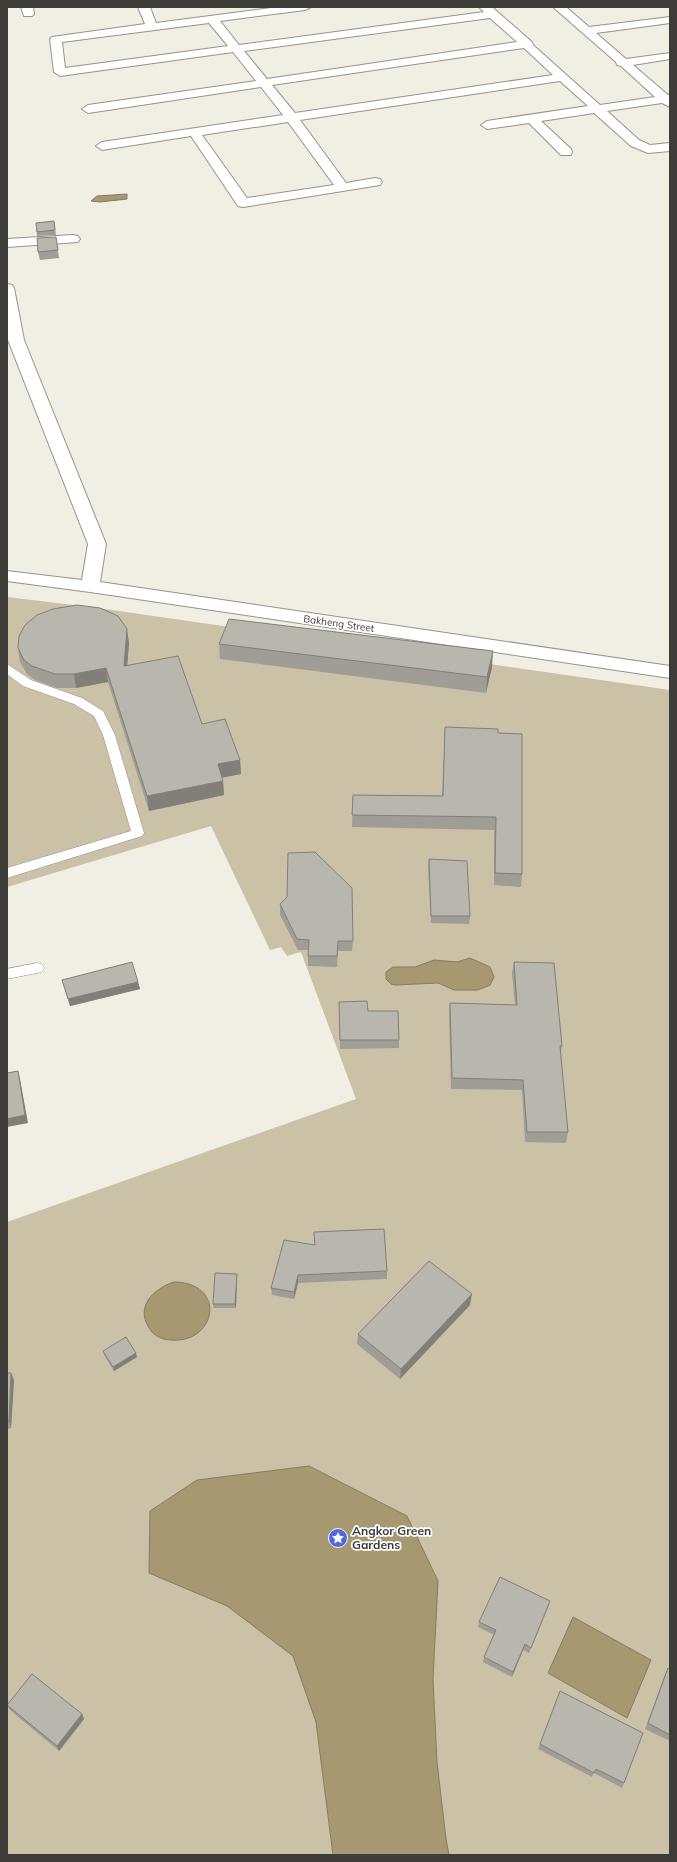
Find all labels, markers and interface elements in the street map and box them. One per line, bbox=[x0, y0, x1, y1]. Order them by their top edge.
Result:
street label: Bakheng Street bbox=[303, 612, 376, 635]
place label: Angkor Green Gardens bbox=[352, 1523, 431, 1552]
place icon: Angkor Green Gardens bbox=[327, 1527, 349, 1549]

